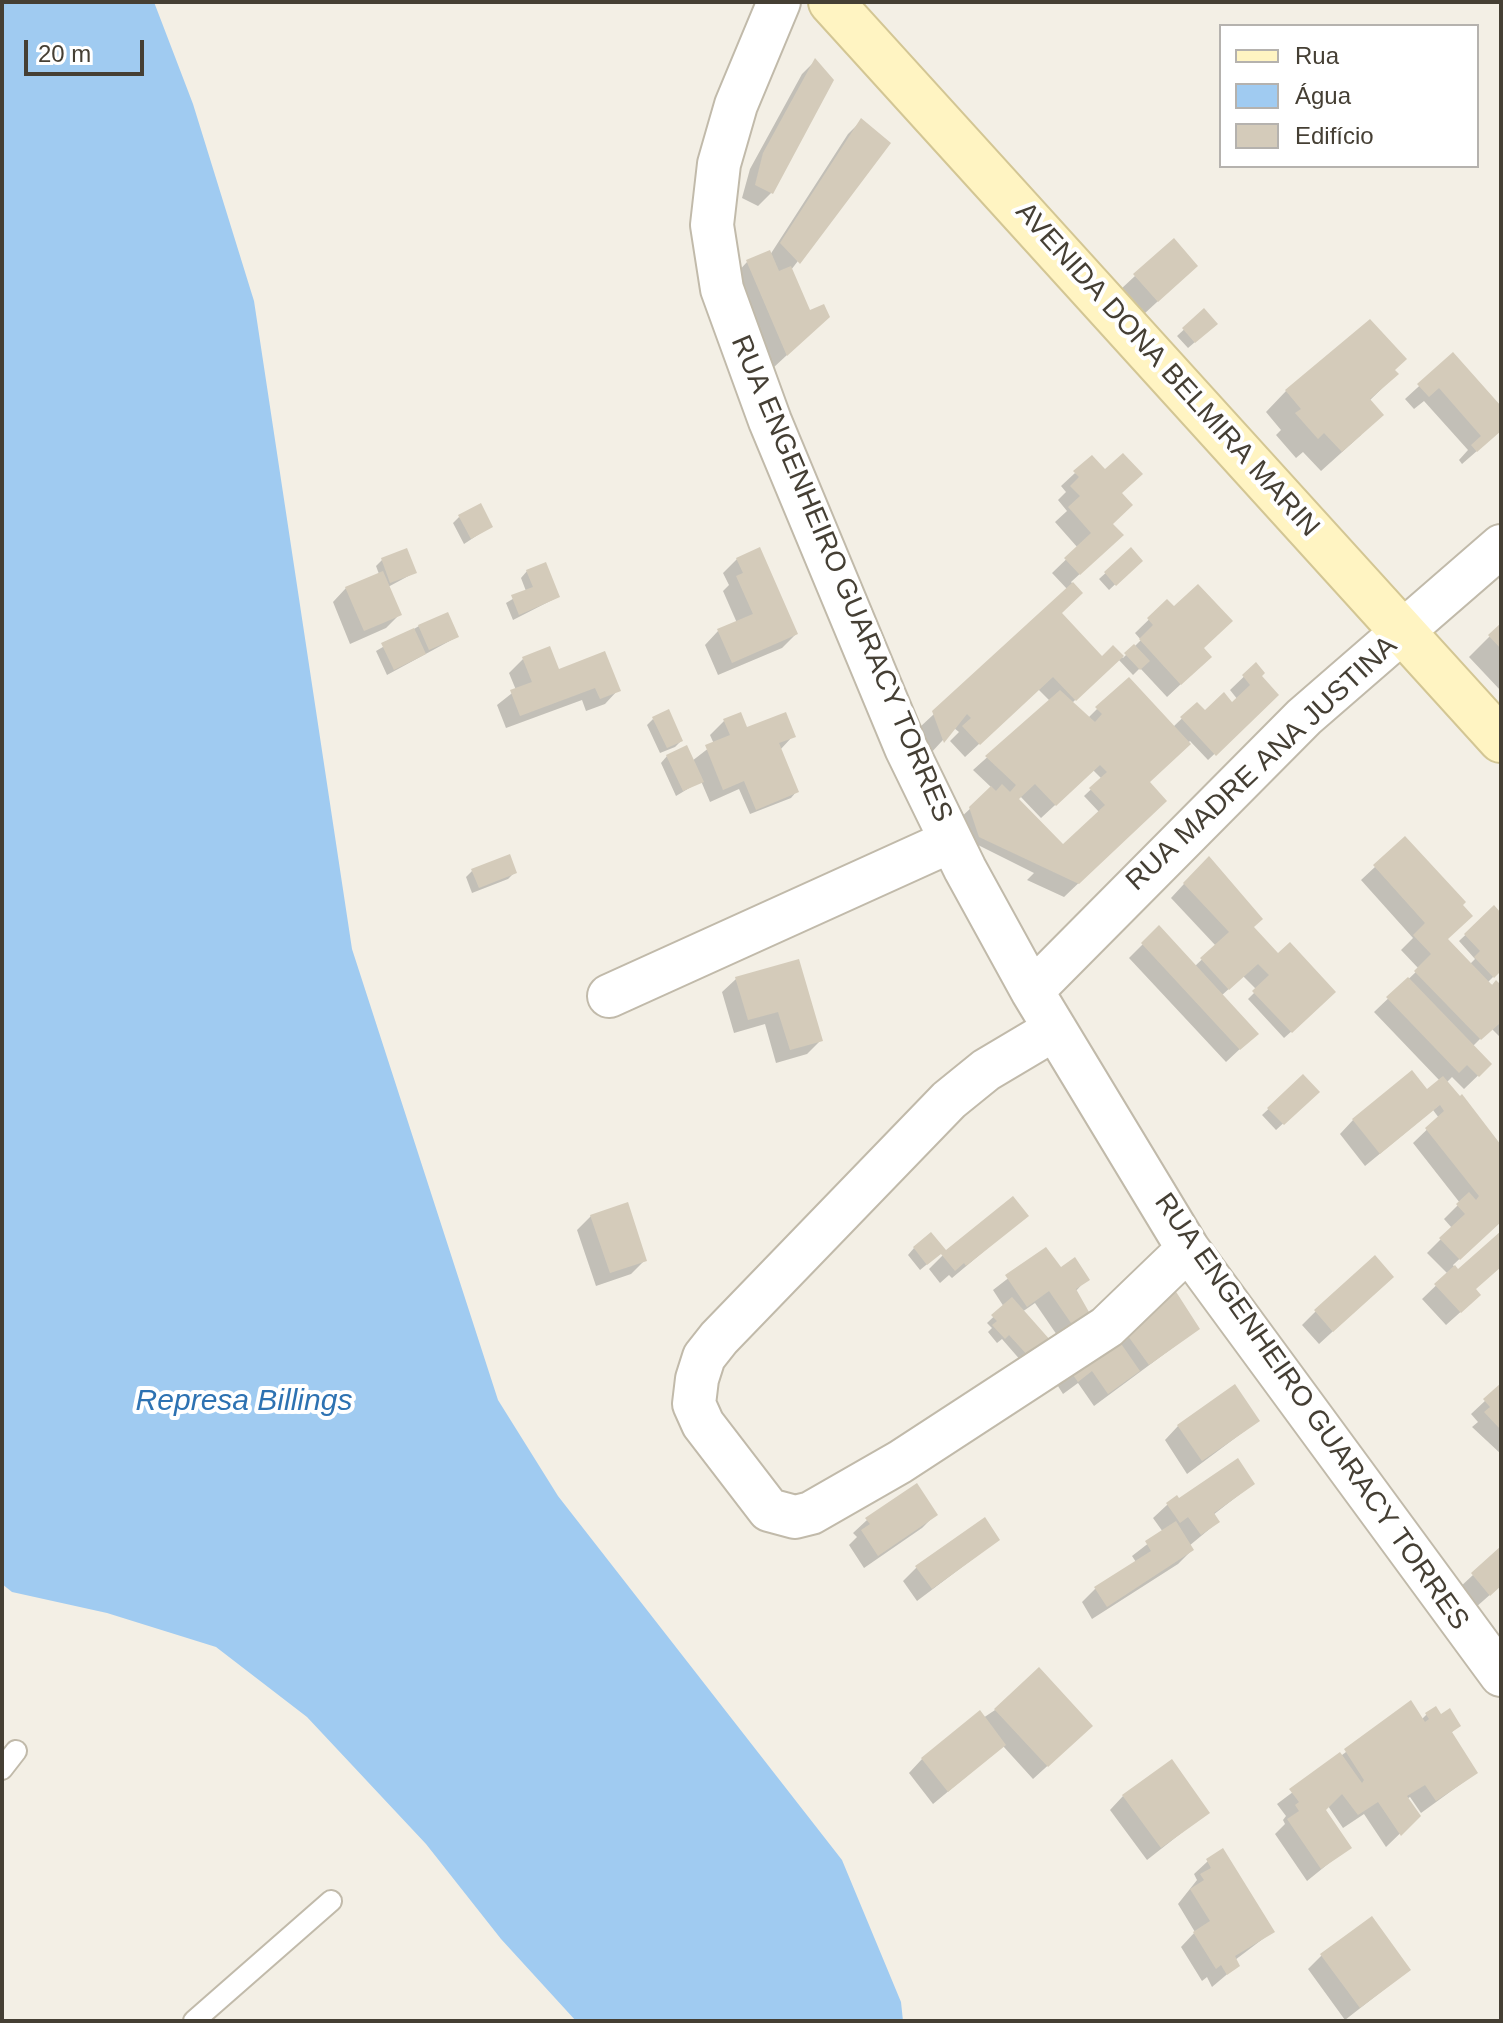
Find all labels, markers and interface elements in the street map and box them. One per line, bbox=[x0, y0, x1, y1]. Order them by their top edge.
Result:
scale bar bbox=[28, 24, 148, 74]
legend bbox=[1219, 24, 1479, 168]
text: 20 m bbox=[38, 40, 91, 67]
text: Rua bbox=[1295, 42, 1339, 69]
text: Água bbox=[1295, 82, 1351, 109]
text: Edifício bbox=[1295, 122, 1374, 149]
street label: AVENIDA DONA BELMIRA MARIN bbox=[1008, 196, 1326, 544]
street label: RUA ENGENHEIRO GUARACY TORRES bbox=[723, 331, 959, 827]
street label: RUA MADRE ANA JUSTINA bbox=[1120, 630, 1404, 898]
street label: RUA ENGENHEIRO GUARACY TORRES bbox=[1147, 1187, 1475, 1637]
water label: Represa Billings bbox=[136, 1384, 352, 1420]

